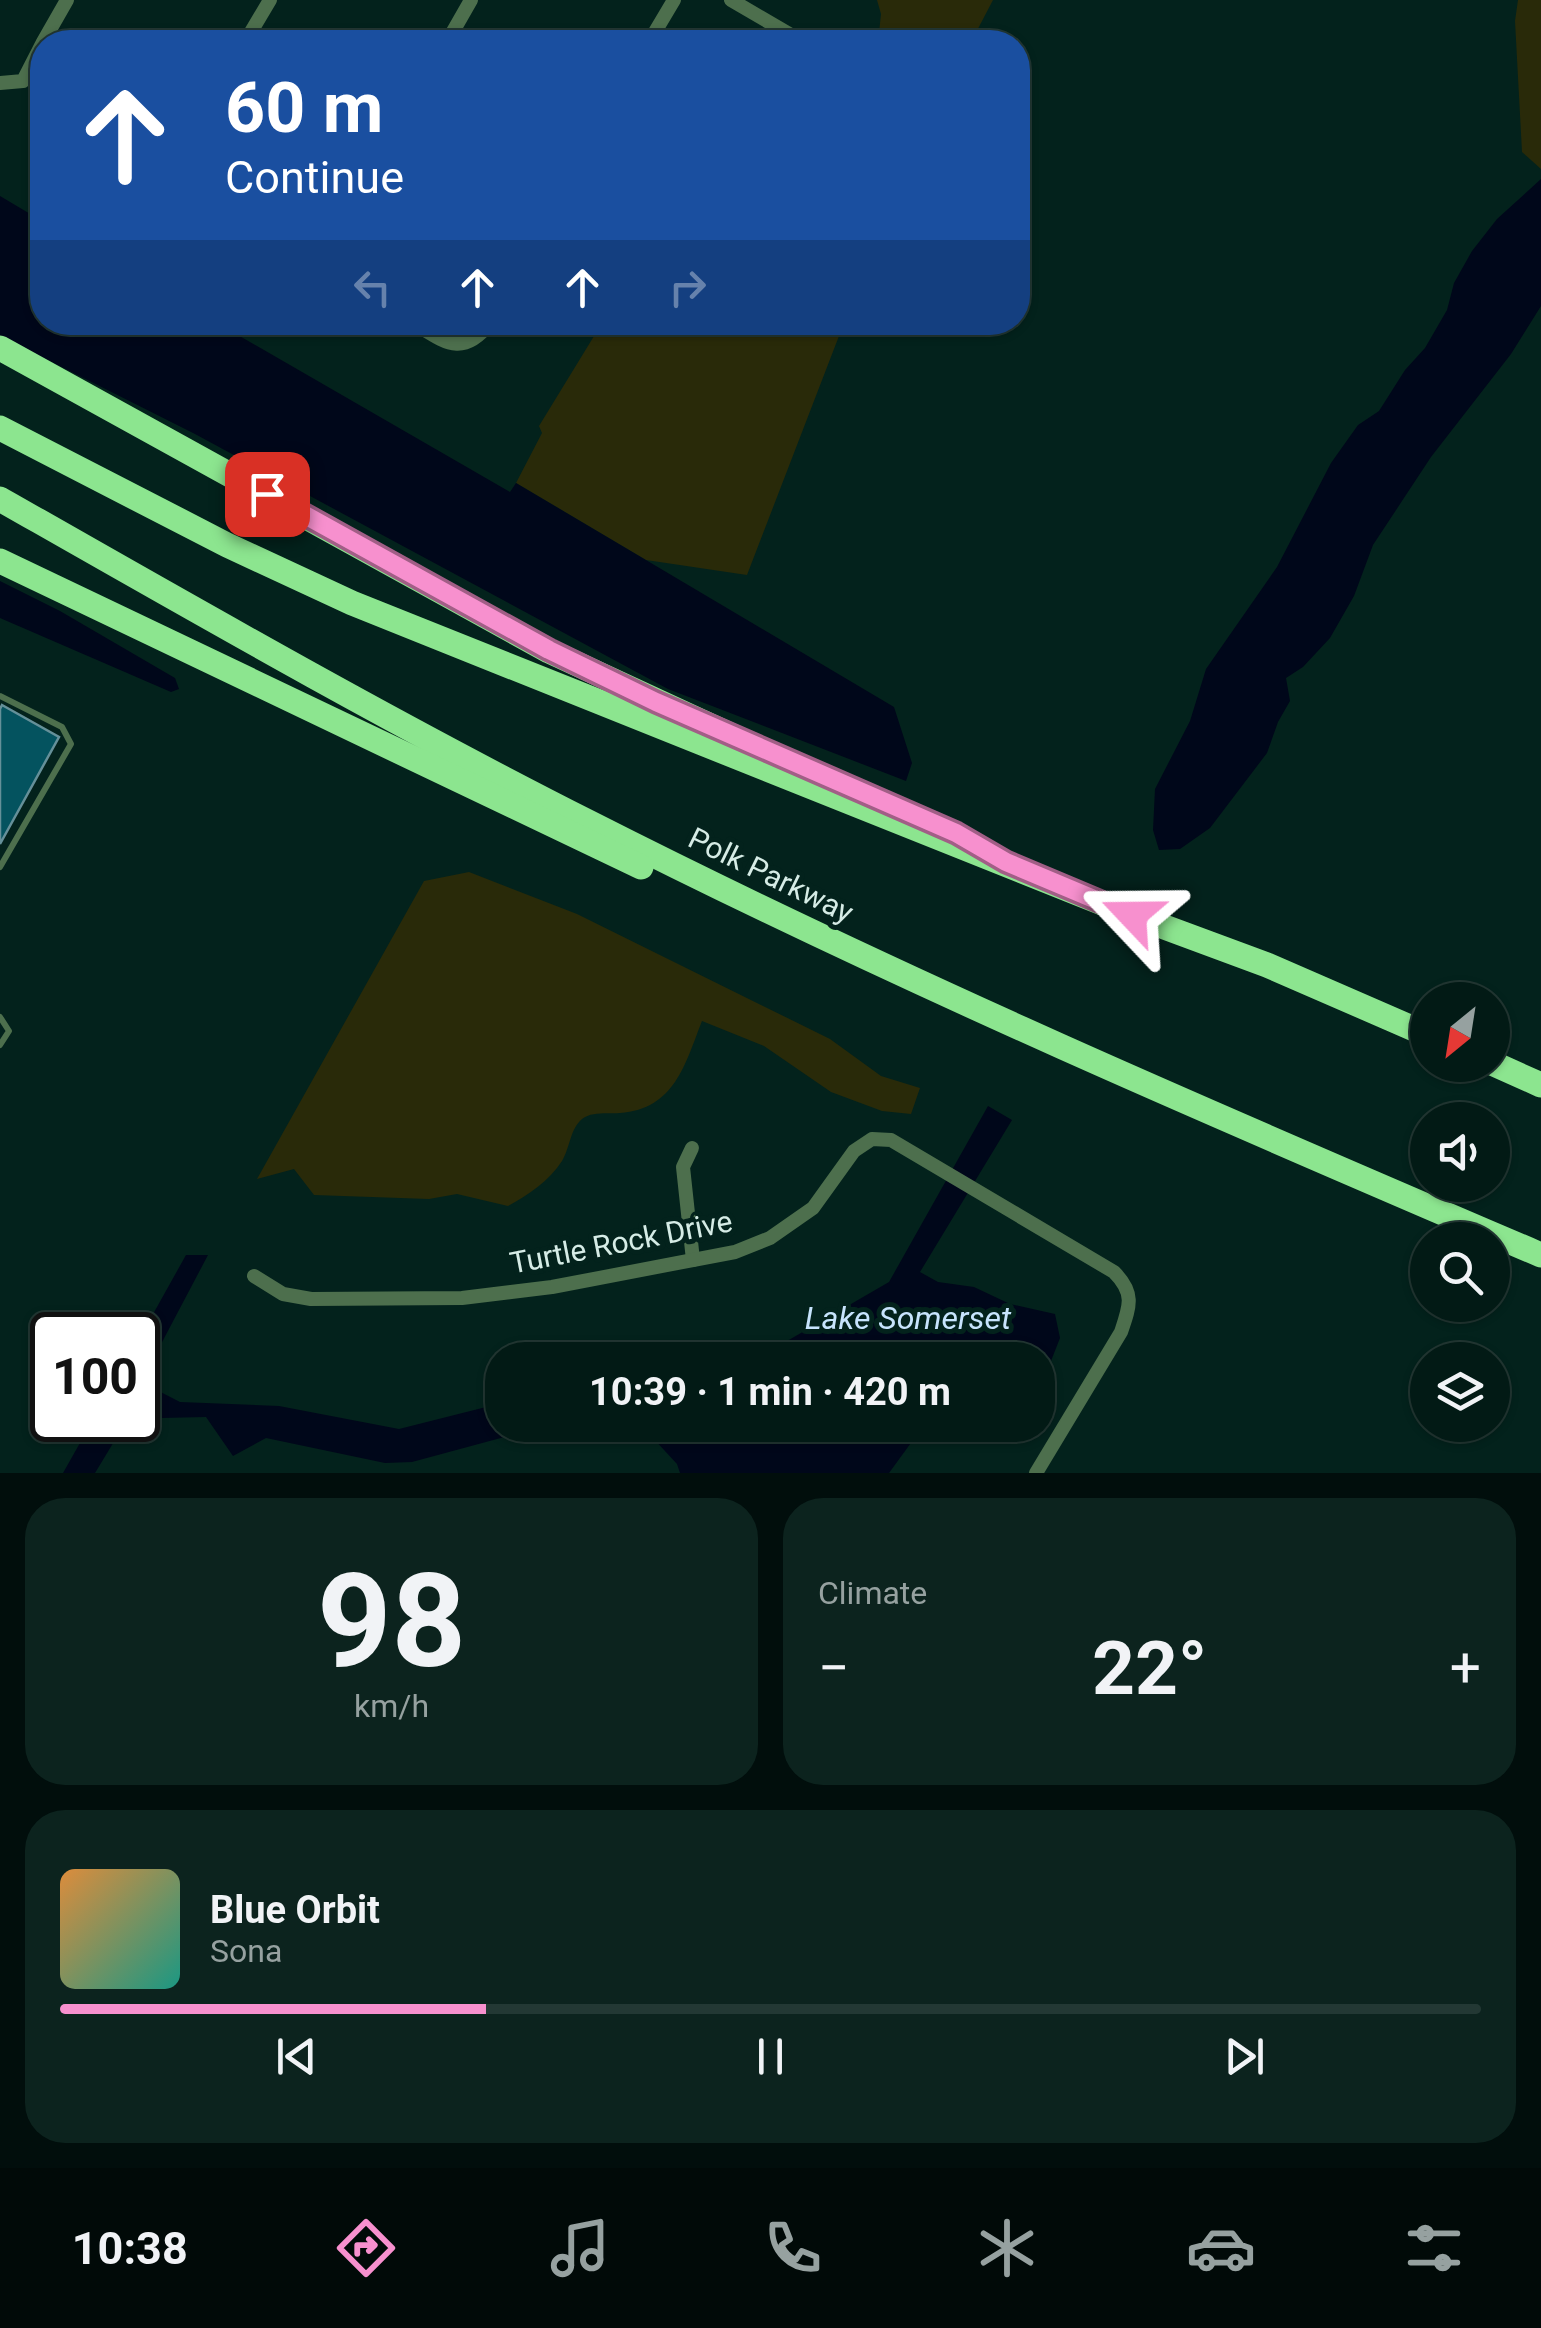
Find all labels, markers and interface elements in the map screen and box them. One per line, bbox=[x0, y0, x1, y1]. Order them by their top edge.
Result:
text: 60 m bbox=[225, 67, 383, 149]
icon: ahead bbox=[60, 70, 190, 200]
text: Continue bbox=[225, 151, 404, 204]
icon: left bbox=[345, 260, 400, 315]
icon: ahead bbox=[450, 260, 505, 315]
icon: ahead bbox=[555, 260, 610, 315]
icon: right bbox=[660, 260, 715, 315]
pin bbox=[225, 452, 310, 537]
icon: arrive bbox=[240, 467, 295, 522]
street label: Polk Parkway bbox=[683, 820, 859, 930]
position arrow bbox=[1080, 863, 1184, 967]
north arrow bbox=[1410, 982, 1510, 1082]
map controls bbox=[1410, 982, 1510, 1442]
button: sound bbox=[1410, 1102, 1510, 1202]
street label: Turtle Rock Drive bbox=[507, 1203, 735, 1281]
button: search bbox=[1410, 1222, 1510, 1322]
water label: Lake Somerset bbox=[805, 1299, 1012, 1337]
speed limit sign: 100 bbox=[30, 1312, 160, 1442]
button: layers bbox=[1410, 1342, 1510, 1442]
text: 10:39 · 1 min · 420 m bbox=[589, 1370, 951, 1414]
text: 98 bbox=[317, 1545, 466, 1698]
text: Climate bbox=[818, 1574, 927, 1612]
text: 22° bbox=[1092, 1624, 1207, 1712]
text: − bbox=[818, 1636, 849, 1700]
text: + bbox=[1450, 1636, 1481, 1700]
text: km/h bbox=[354, 1687, 429, 1725]
text: Blue Orbit bbox=[210, 1888, 380, 1932]
text: Sona bbox=[210, 1932, 282, 1970]
icon: previous bbox=[269, 2029, 324, 2084]
icon: pause bbox=[743, 2029, 798, 2084]
icon: next bbox=[1217, 2029, 1272, 2084]
icon: directions bbox=[331, 2213, 401, 2283]
icon: music bbox=[545, 2213, 615, 2283]
icon: phone bbox=[758, 2213, 828, 2283]
icon: climate bbox=[972, 2213, 1042, 2283]
icon: car bbox=[1186, 2213, 1256, 2283]
icon: filters bbox=[1399, 2213, 1469, 2283]
text: 10:38 bbox=[72, 2222, 188, 2275]

